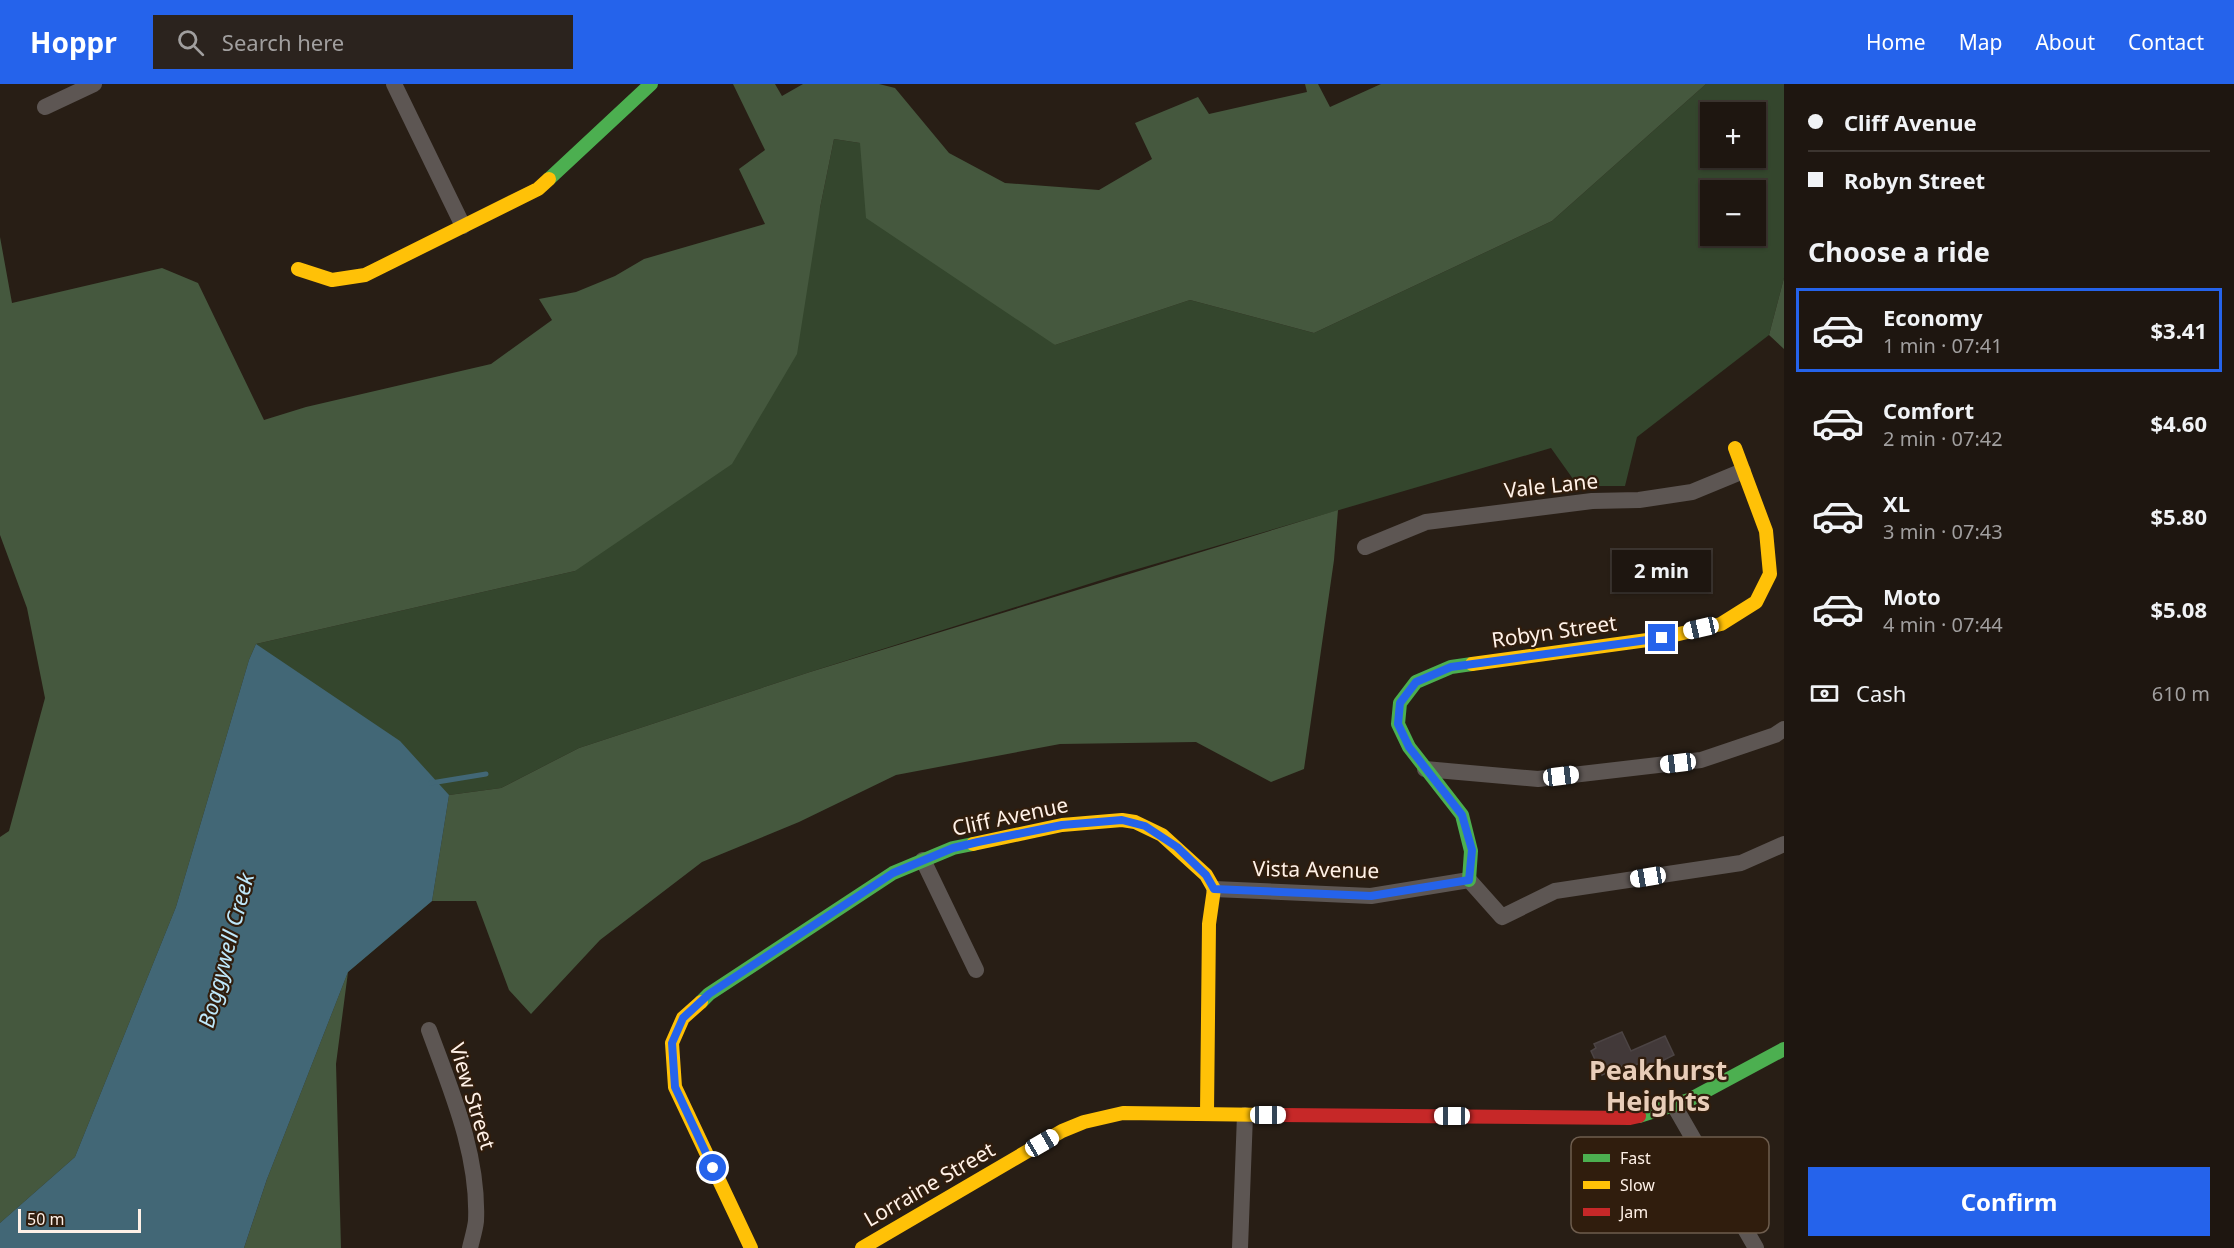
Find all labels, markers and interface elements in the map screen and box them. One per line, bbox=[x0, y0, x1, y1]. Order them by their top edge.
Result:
search box bbox=[153, 15, 573, 69]
text: Hoppr bbox=[30, 23, 117, 61]
icon: search bbox=[174, 26, 207, 59]
text: Search here bbox=[222, 27, 344, 57]
text: Home bbox=[1866, 28, 1926, 56]
text: Map bbox=[1959, 28, 2002, 56]
text: About bbox=[2035, 28, 2095, 56]
text: Contact bbox=[2128, 28, 2204, 56]
map controls bbox=[1700, 102, 1766, 246]
button: + bbox=[1700, 102, 1766, 168]
text: Cliff Avenue bbox=[1844, 107, 1977, 137]
text: Robyn Street bbox=[1844, 165, 1985, 195]
button: − bbox=[1700, 180, 1766, 246]
text: Choose a ride bbox=[1808, 233, 1990, 270]
text: Economy bbox=[1883, 302, 1982, 332]
icon: car bbox=[1811, 303, 1865, 357]
text: $3.41 bbox=[2150, 315, 2207, 345]
text: 1 min · 07:41 bbox=[1883, 332, 2003, 359]
text: Comfort bbox=[1883, 395, 1974, 425]
icon: car bbox=[1811, 396, 1865, 450]
text: $4.60 bbox=[2150, 408, 2207, 438]
text: 2 min · 07:42 bbox=[1883, 425, 2003, 452]
street label: Vale Lane bbox=[1503, 466, 1599, 504]
text: XL bbox=[1883, 488, 1910, 518]
icon: car bbox=[1811, 489, 1865, 543]
text: $5.80 bbox=[2150, 501, 2207, 531]
text: 3 min · 07:43 bbox=[1883, 518, 2003, 545]
callout: 2 min bbox=[1612, 551, 1712, 593]
text: 2 min bbox=[1634, 557, 1689, 584]
text: Moto bbox=[1883, 581, 1941, 611]
icon: car bbox=[1811, 582, 1865, 636]
text: $5.08 bbox=[2150, 594, 2207, 624]
street label: Robyn Street bbox=[1490, 608, 1619, 654]
text: 4 min · 07:44 bbox=[1883, 611, 2003, 638]
car bbox=[1681, 615, 1721, 641]
route end bbox=[1648, 624, 1675, 651]
icon: cash bbox=[1808, 677, 1841, 710]
text: Cash bbox=[1856, 678, 1906, 708]
text: 610 m bbox=[2152, 680, 2210, 707]
car bbox=[1659, 752, 1697, 774]
car bbox=[1542, 765, 1580, 787]
street label: Cliff Avenue bbox=[950, 790, 1070, 842]
street label: Vista Avenue bbox=[1252, 854, 1380, 884]
car bbox=[1629, 865, 1667, 889]
water label: Boggywell Creek bbox=[190, 868, 260, 1031]
street label: View Street bbox=[444, 1039, 503, 1153]
district label: Peakhurst Heights bbox=[1589, 1051, 1727, 1119]
car bbox=[1250, 1106, 1286, 1124]
car bbox=[1434, 1107, 1470, 1125]
car bbox=[1022, 1126, 1062, 1160]
street label: Lorraine Street bbox=[858, 1135, 1000, 1233]
legend bbox=[1571, 1137, 1769, 1233]
text: Fast bbox=[1620, 1147, 1651, 1169]
route start bbox=[699, 1154, 726, 1181]
button: Confirm bbox=[1808, 1167, 2210, 1236]
text: Slow bbox=[1620, 1174, 1655, 1196]
text: Jam bbox=[1618, 1201, 1648, 1223]
scale bar bbox=[18, 1206, 141, 1234]
text: 50 m bbox=[27, 1208, 64, 1230]

